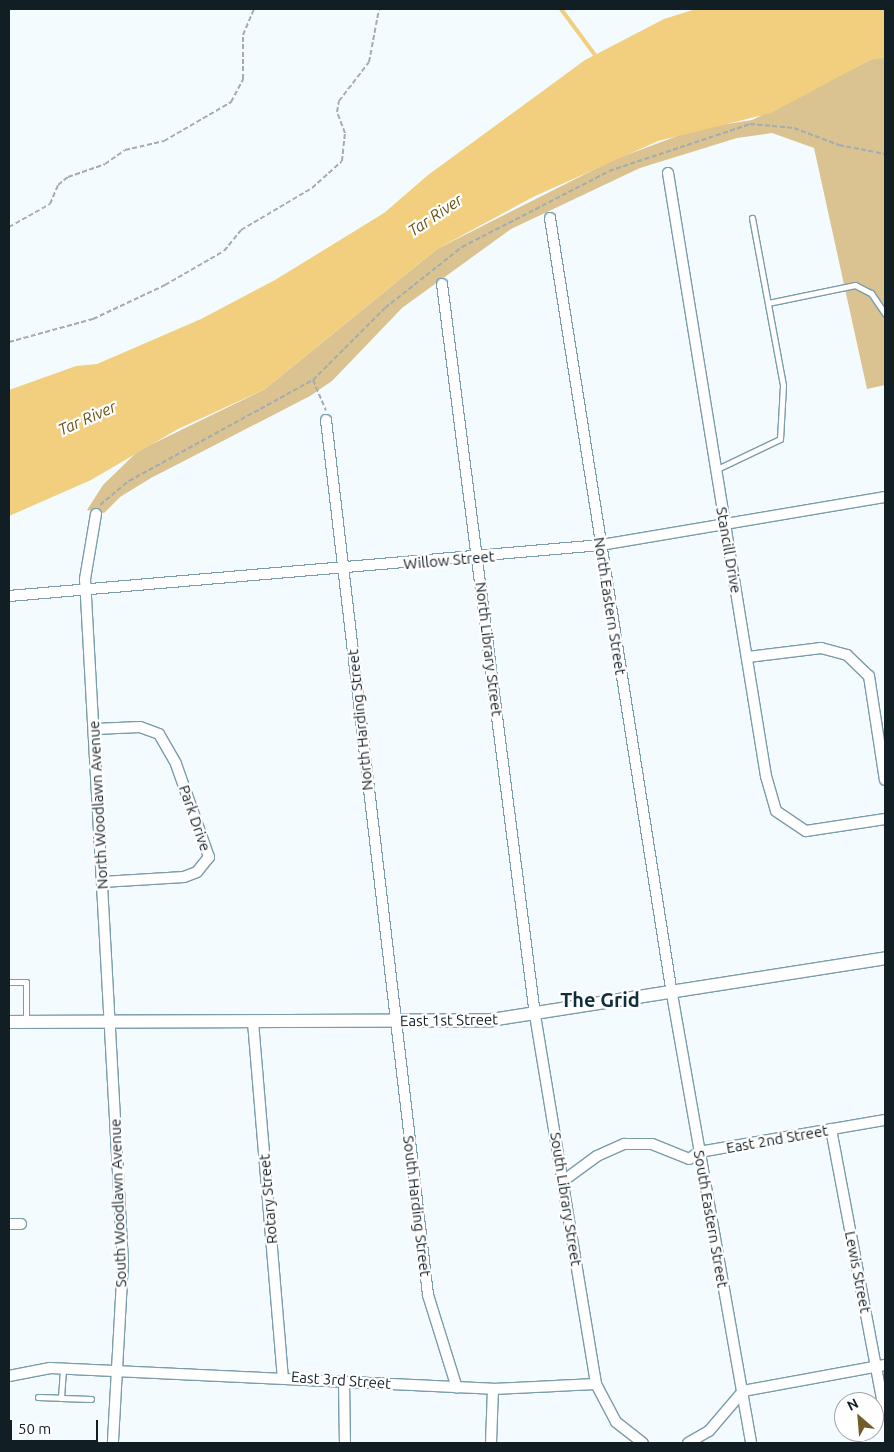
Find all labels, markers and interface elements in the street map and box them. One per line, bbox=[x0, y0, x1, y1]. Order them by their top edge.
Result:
water label: Tar River bbox=[404, 190, 466, 240]
water label: Tar River bbox=[55, 397, 119, 439]
street label: Stancill Drive bbox=[713, 505, 745, 595]
street label: North Eastern Street bbox=[590, 536, 630, 676]
street label: Willow Street bbox=[403, 547, 495, 573]
street label: North Library Street bbox=[472, 581, 506, 717]
street label: North Harding Street bbox=[344, 649, 376, 791]
street label: North Woodlawn Avenue bbox=[85, 720, 111, 890]
street label: Park Drive bbox=[175, 783, 215, 853]
district label: The Grid bbox=[560, 987, 640, 1011]
street label: East 1st Street bbox=[400, 1010, 498, 1030]
street label: South Woodlawn Avenue bbox=[106, 1118, 130, 1288]
street label: East 2nd Street bbox=[725, 1121, 829, 1157]
street label: South Library Street bbox=[547, 1131, 585, 1267]
street label: South Harding Street bbox=[399, 1135, 435, 1277]
street label: South Eastern Street bbox=[690, 1149, 732, 1289]
street label: Rotary Street bbox=[255, 1153, 281, 1245]
street label: Lewis Street bbox=[841, 1230, 875, 1314]
street label: East 3rd Street bbox=[290, 1368, 392, 1392]
north arrow bbox=[834, 1392, 884, 1442]
text: N bbox=[844, 1395, 861, 1414]
scale bar bbox=[12, 1410, 100, 1442]
text: 50 m bbox=[18, 1420, 51, 1437]

